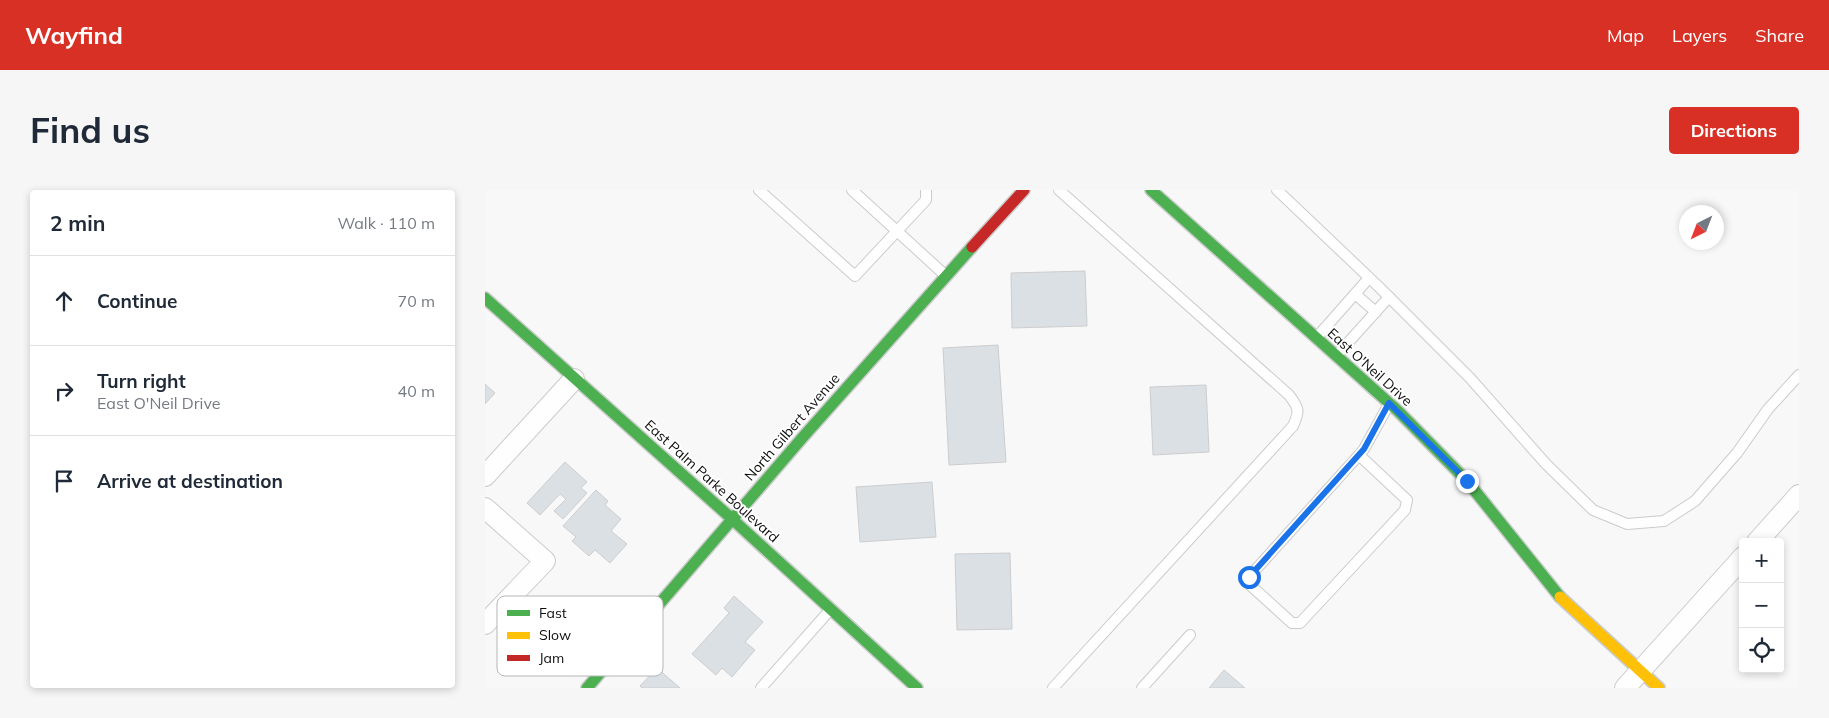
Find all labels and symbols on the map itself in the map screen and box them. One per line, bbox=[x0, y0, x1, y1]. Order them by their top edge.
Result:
north arrow bbox=[1679, 205, 1724, 250]
street label: East O'Neil Drive bbox=[1324, 324, 1416, 410]
street label: North Gilbert Avenue bbox=[740, 370, 844, 484]
street label: East Palm Parke Boulevard bbox=[641, 416, 783, 546]
route end bbox=[1456, 470, 1479, 493]
route start bbox=[1238, 566, 1261, 589]
legend bbox=[497, 596, 663, 676]
text: Fast bbox=[539, 604, 567, 622]
text: Slow bbox=[539, 626, 571, 644]
text: Jam bbox=[539, 649, 564, 667]

